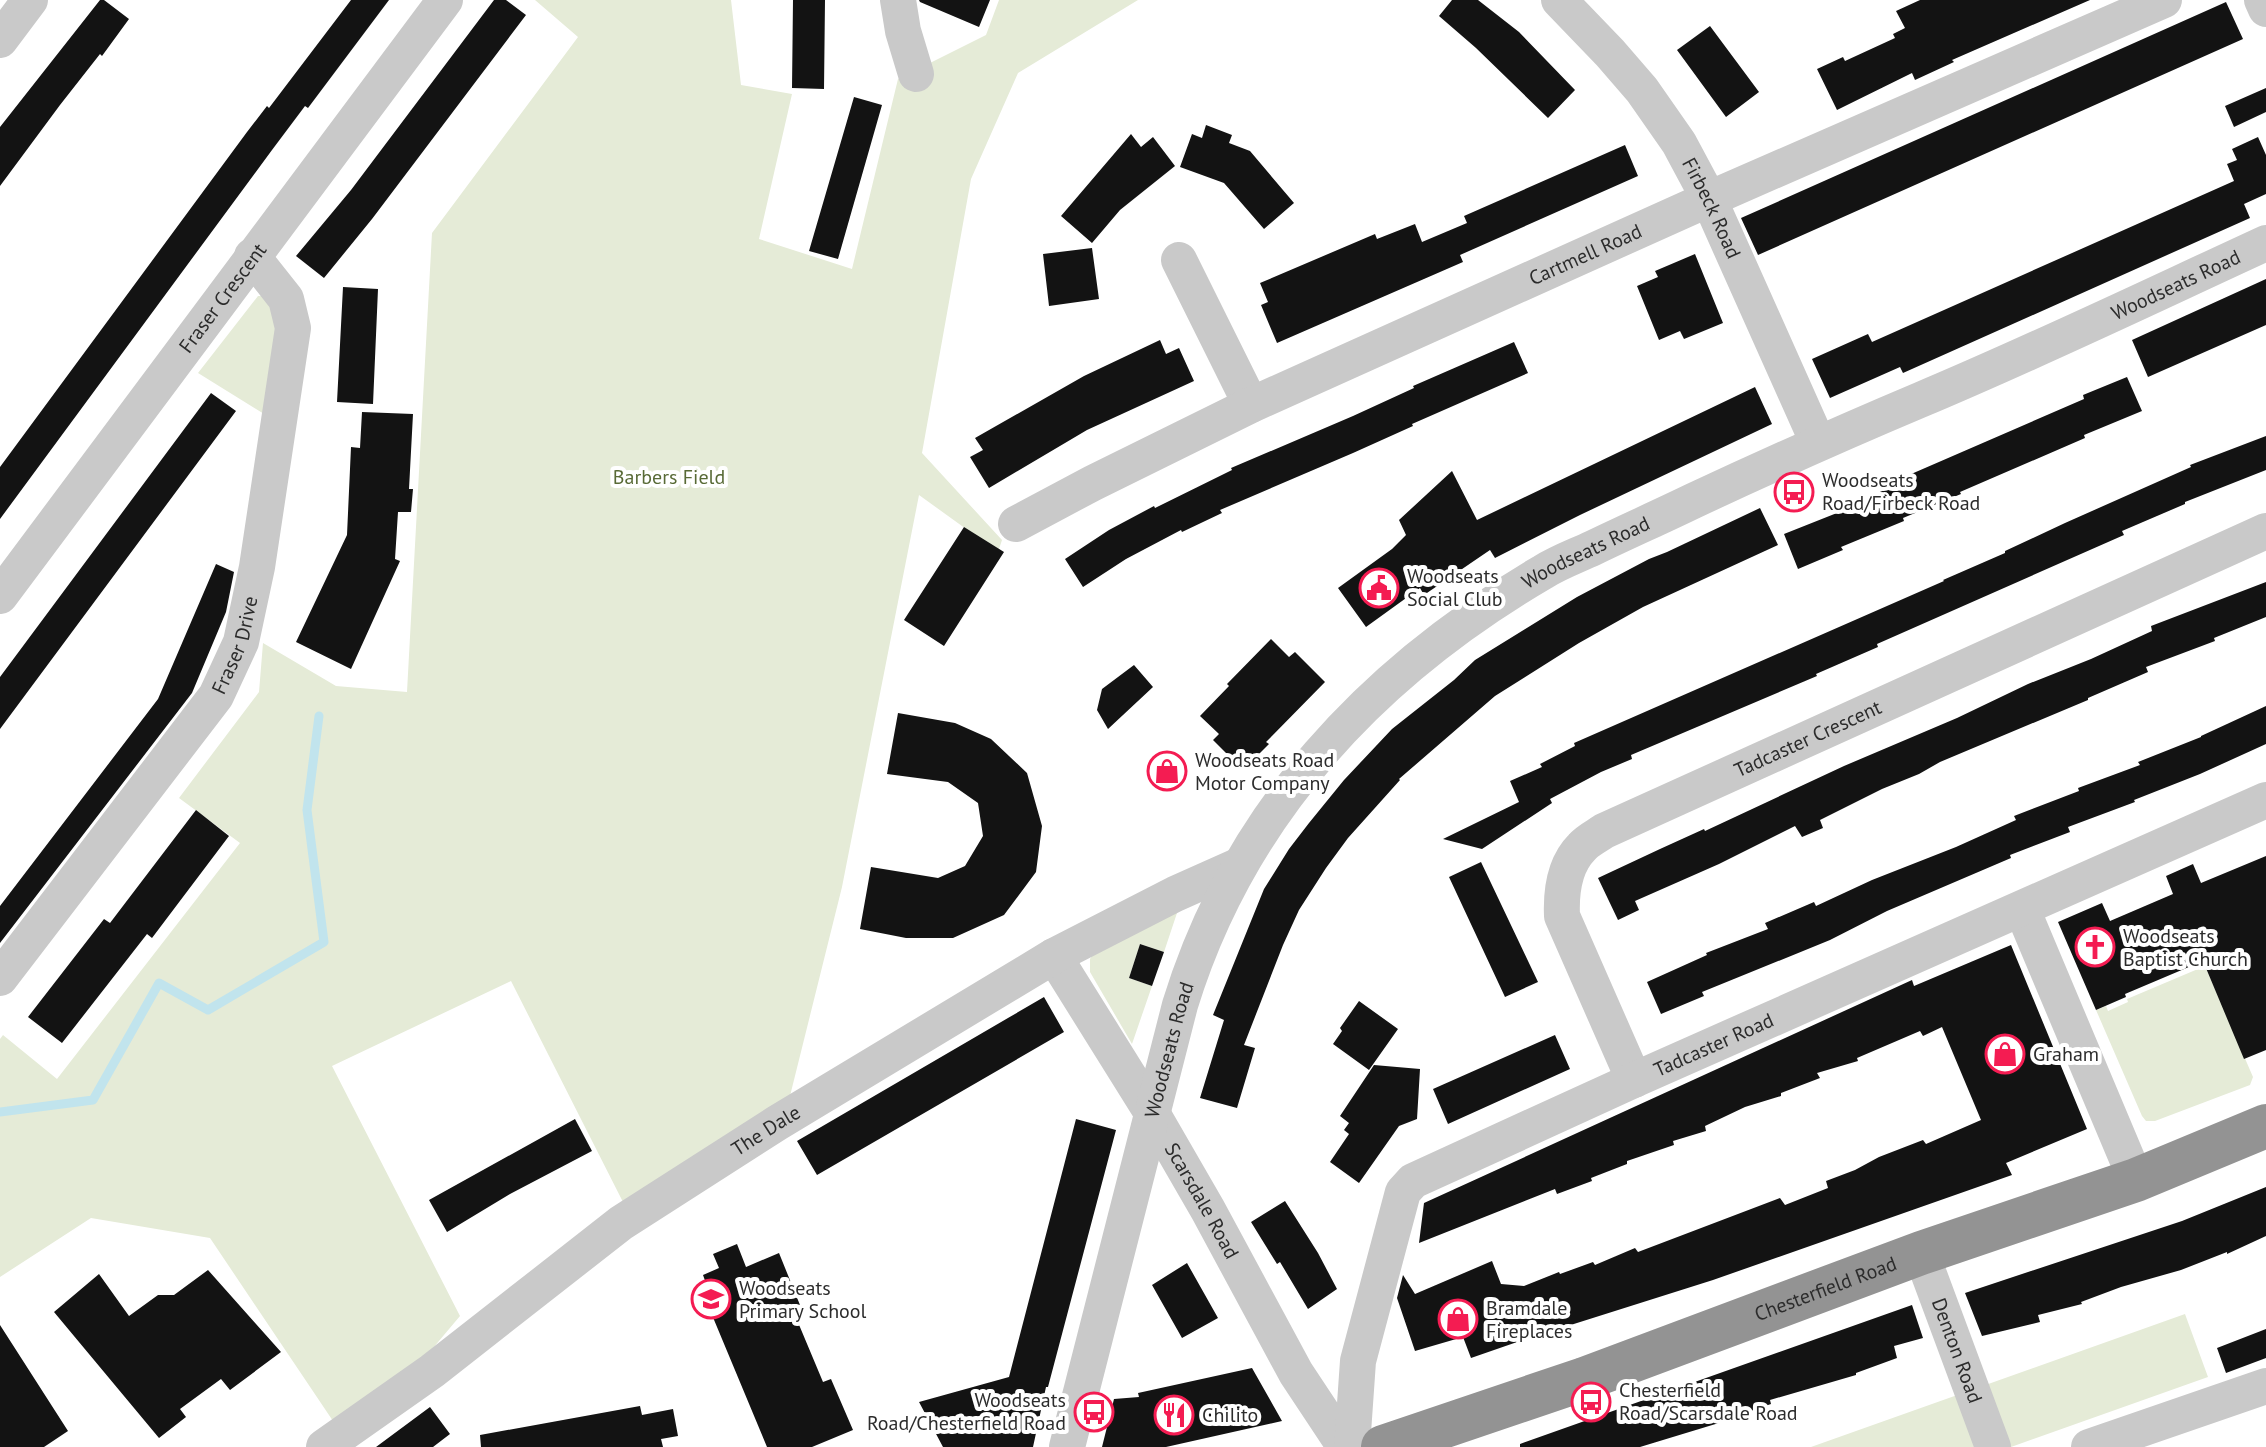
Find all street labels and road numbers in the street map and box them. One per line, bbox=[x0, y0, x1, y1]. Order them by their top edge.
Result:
street label: Firbeck Road bbox=[1676, 153, 1747, 263]
street label: Cartmell Road bbox=[1525, 218, 1646, 291]
street label: Fraser Crescent bbox=[173, 238, 272, 358]
street label: Woodseats Road bbox=[2107, 244, 2245, 326]
street label: Woodseats Road bbox=[1517, 510, 1654, 595]
street label: Fraser Drive bbox=[206, 594, 263, 698]
street label: Tadcaster Crescent bbox=[1730, 694, 1886, 783]
street label: Woodseats Road bbox=[1139, 978, 1200, 1121]
street label: Tadcaster Road bbox=[1650, 1007, 1778, 1083]
street label: The Dale bbox=[726, 1099, 805, 1162]
street label: Scarsdale Road bbox=[1159, 1138, 1245, 1263]
street label: Chesterfield Road bbox=[1751, 1250, 1900, 1327]
street label: Denton Road bbox=[1926, 1294, 1989, 1407]

